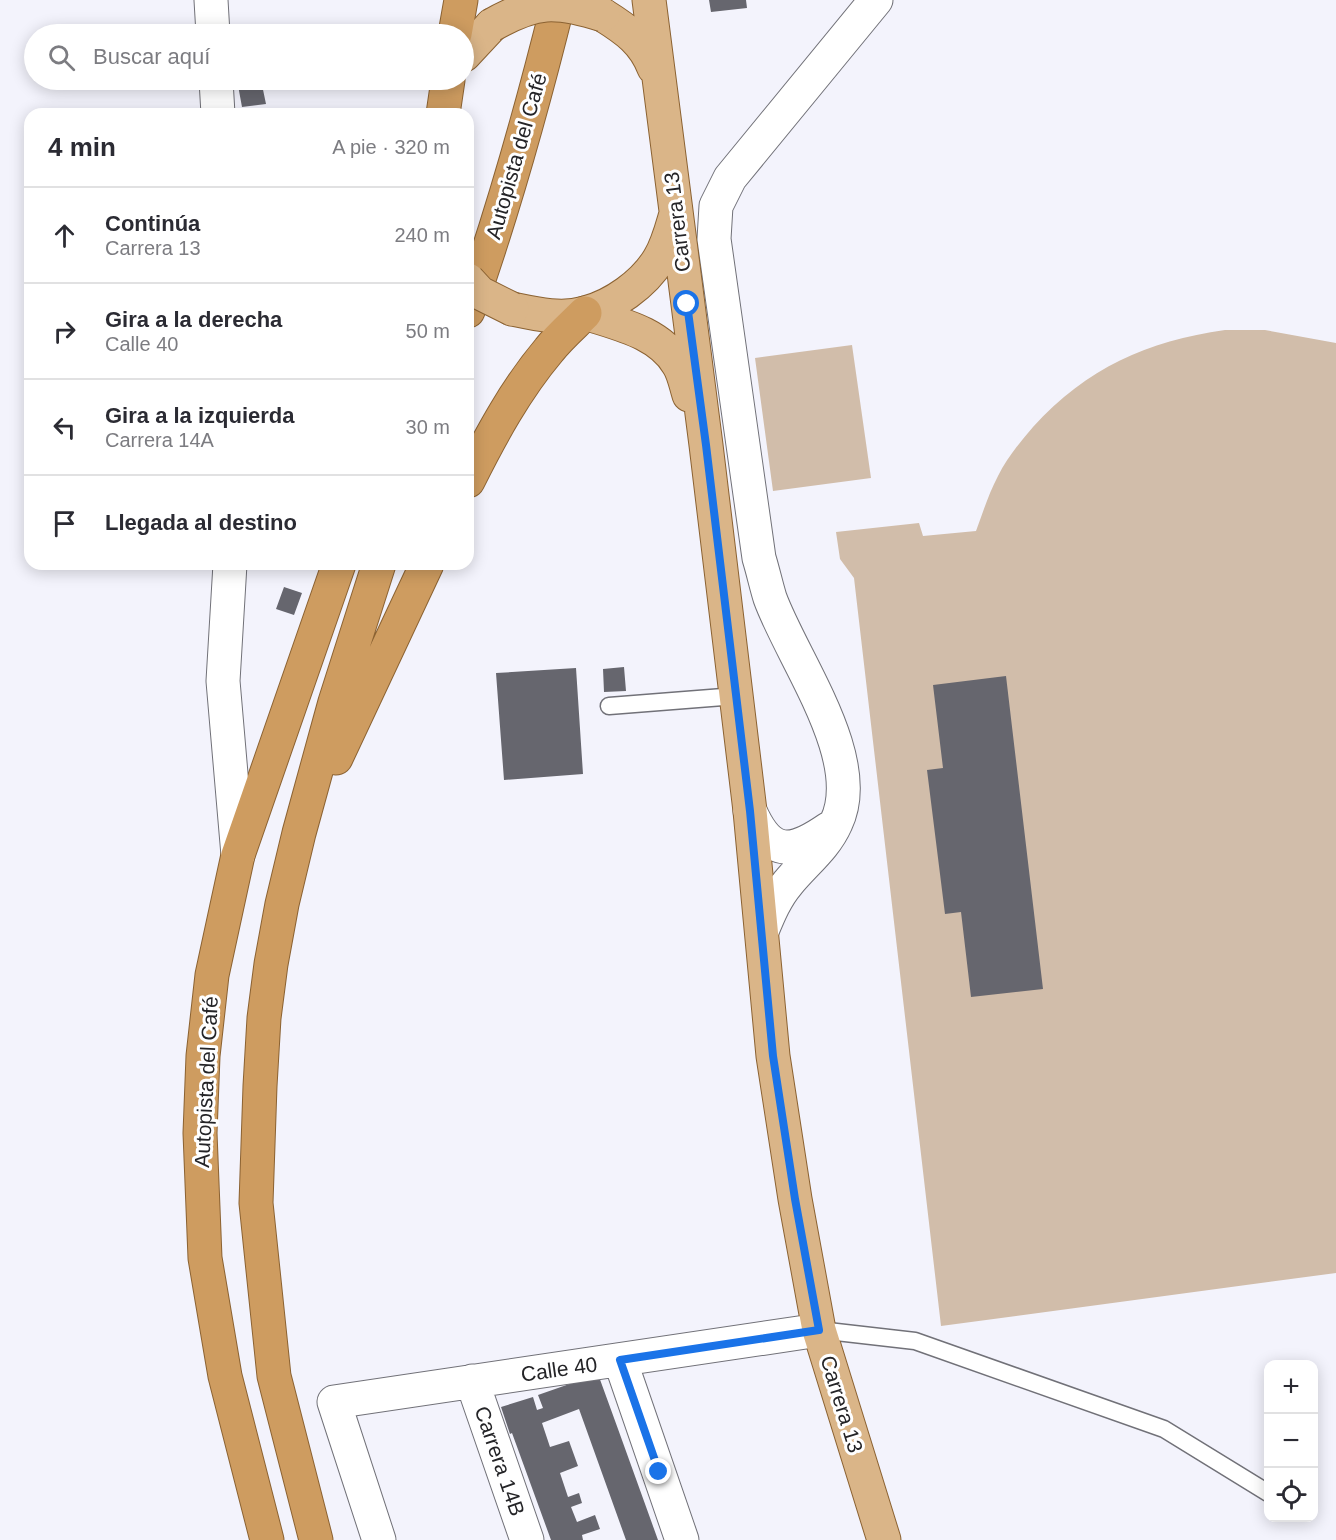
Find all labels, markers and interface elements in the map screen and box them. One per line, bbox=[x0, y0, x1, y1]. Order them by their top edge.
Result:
search box bbox=[24, 24, 474, 90]
icon: search bbox=[45, 41, 78, 74]
text: Buscar aquí bbox=[93, 44, 210, 69]
street label: Autopista del Café bbox=[481, 70, 551, 242]
text: 4 min bbox=[48, 132, 116, 162]
text: A pie · 320 m bbox=[332, 136, 450, 158]
street label: Carrera 13 bbox=[659, 171, 695, 273]
text: Continúa bbox=[105, 211, 200, 236]
icon: ahead bbox=[48, 219, 81, 252]
text: 240 m bbox=[394, 224, 450, 246]
text: Carrera 13 bbox=[105, 237, 201, 259]
route start bbox=[673, 290, 699, 316]
text: Gira a la derecha bbox=[105, 307, 282, 332]
icon: right bbox=[48, 315, 81, 348]
text: 50 m bbox=[406, 320, 450, 342]
text: Calle 40 bbox=[105, 333, 178, 355]
text: Gira a la izquierda bbox=[105, 403, 295, 428]
icon: left bbox=[48, 411, 81, 444]
text: 30 m bbox=[406, 416, 450, 438]
text: Carrera 14A bbox=[105, 429, 214, 451]
icon: arrive bbox=[48, 507, 81, 540]
text: Llegada al destino bbox=[105, 510, 297, 535]
street label: Autopista del Café bbox=[190, 996, 222, 1168]
street label: Calle 40 bbox=[519, 1352, 599, 1386]
street label: Carrera 13 bbox=[816, 1353, 868, 1455]
map controls bbox=[1264, 1360, 1318, 1522]
button: + bbox=[1264, 1360, 1318, 1414]
street label: Carrera 14B bbox=[471, 1403, 529, 1519]
button: − bbox=[1264, 1414, 1318, 1468]
route end bbox=[645, 1458, 671, 1484]
button: locate bbox=[1264, 1468, 1318, 1522]

